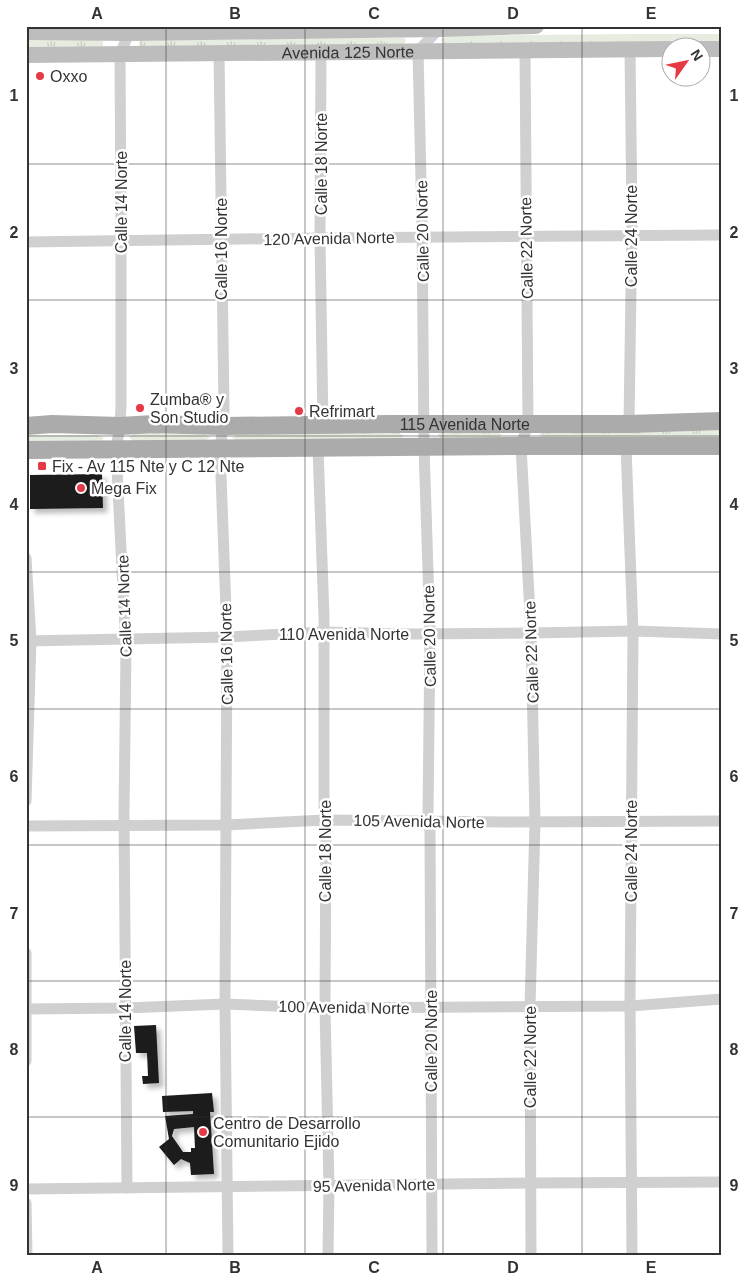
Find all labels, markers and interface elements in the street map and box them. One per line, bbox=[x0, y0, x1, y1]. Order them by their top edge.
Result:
text: A bbox=[91, 5, 103, 22]
text: B bbox=[229, 5, 241, 22]
text: C bbox=[368, 5, 380, 22]
text: D bbox=[507, 5, 519, 22]
text: E bbox=[646, 5, 657, 22]
north arrow bbox=[660, 38, 710, 88]
street label: Avenida 125 Norte bbox=[282, 43, 414, 62]
text: N bbox=[687, 46, 706, 64]
place label: Oxxo bbox=[50, 68, 87, 85]
marker: Oxxo bbox=[34, 70, 46, 82]
text: 1 bbox=[10, 87, 19, 104]
text: 1 bbox=[730, 87, 739, 104]
street label: Calle 18 Norte bbox=[313, 113, 330, 215]
street label: Calle 14 Norte bbox=[113, 151, 130, 253]
street label: Calle 20 Norte bbox=[413, 180, 432, 282]
street label: Calle 24 Norte bbox=[623, 185, 640, 287]
street label: Calle 22 Norte bbox=[517, 197, 536, 299]
street label: Calle 16 Norte bbox=[213, 198, 230, 300]
text: 2 bbox=[10, 224, 19, 241]
text: 2 bbox=[730, 224, 739, 241]
street label: 120 Avenida Norte bbox=[263, 229, 395, 248]
text: 3 bbox=[10, 360, 19, 377]
text: 3 bbox=[730, 360, 739, 377]
place label: Zumba® y Son Studio bbox=[150, 391, 228, 426]
marker: Zumba® y Son Studio bbox=[134, 402, 146, 414]
place label: Refrimart bbox=[309, 403, 375, 420]
marker: Refrimart bbox=[293, 405, 305, 417]
street label: 115 Avenida Norte bbox=[400, 416, 530, 433]
place label: Fix - Av 115 Nte y C 12 Nte bbox=[52, 458, 244, 475]
marker: Fix - Av 115 Nte y C 12 Nte bbox=[36, 460, 48, 472]
place label: Mega Fix bbox=[91, 480, 157, 497]
marker: Mega Fix bbox=[75, 482, 87, 494]
text: 4 bbox=[10, 496, 19, 513]
text: 4 bbox=[730, 496, 739, 513]
street label: Calle 14 Norte bbox=[114, 554, 135, 657]
street label: Calle 20 Norte bbox=[420, 585, 439, 687]
street label: Calle 22 Norte bbox=[521, 600, 542, 703]
street label: Calle 16 Norte bbox=[217, 603, 236, 705]
street label: 110 Avenida Norte bbox=[279, 626, 409, 643]
text: 5 bbox=[10, 632, 19, 649]
text: 5 bbox=[730, 632, 739, 649]
text: 6 bbox=[10, 768, 19, 785]
text: 6 bbox=[730, 768, 739, 785]
street label: Calle 18 Norte bbox=[317, 800, 334, 902]
street label: Calle 24 Norte bbox=[623, 800, 640, 902]
street label: 105 Avenida Norte bbox=[353, 812, 485, 831]
text: 7 bbox=[10, 905, 19, 922]
text: 7 bbox=[730, 905, 739, 922]
street label: Calle 14 Norte bbox=[117, 960, 134, 1062]
street label: Calle 20 Norte bbox=[423, 990, 440, 1092]
street label: 100 Avenida Norte bbox=[278, 998, 410, 1017]
street label: Calle 22 Norte bbox=[522, 1006, 539, 1108]
text: 8 bbox=[10, 1041, 19, 1058]
text: 8 bbox=[730, 1041, 739, 1058]
place label: Centro de Desarrollo Comunitario Ejido bbox=[213, 1115, 361, 1150]
marker: Centro de Desarrollo Comunitario Ejido bbox=[197, 1126, 209, 1138]
street label: 95 Avenida Norte bbox=[313, 1176, 435, 1195]
text: 9 bbox=[10, 1177, 19, 1194]
text: 9 bbox=[730, 1177, 739, 1194]
text: A bbox=[91, 1259, 103, 1276]
text: B bbox=[229, 1259, 241, 1276]
text: C bbox=[368, 1259, 380, 1276]
text: D bbox=[507, 1259, 519, 1276]
text: E bbox=[646, 1259, 657, 1276]

